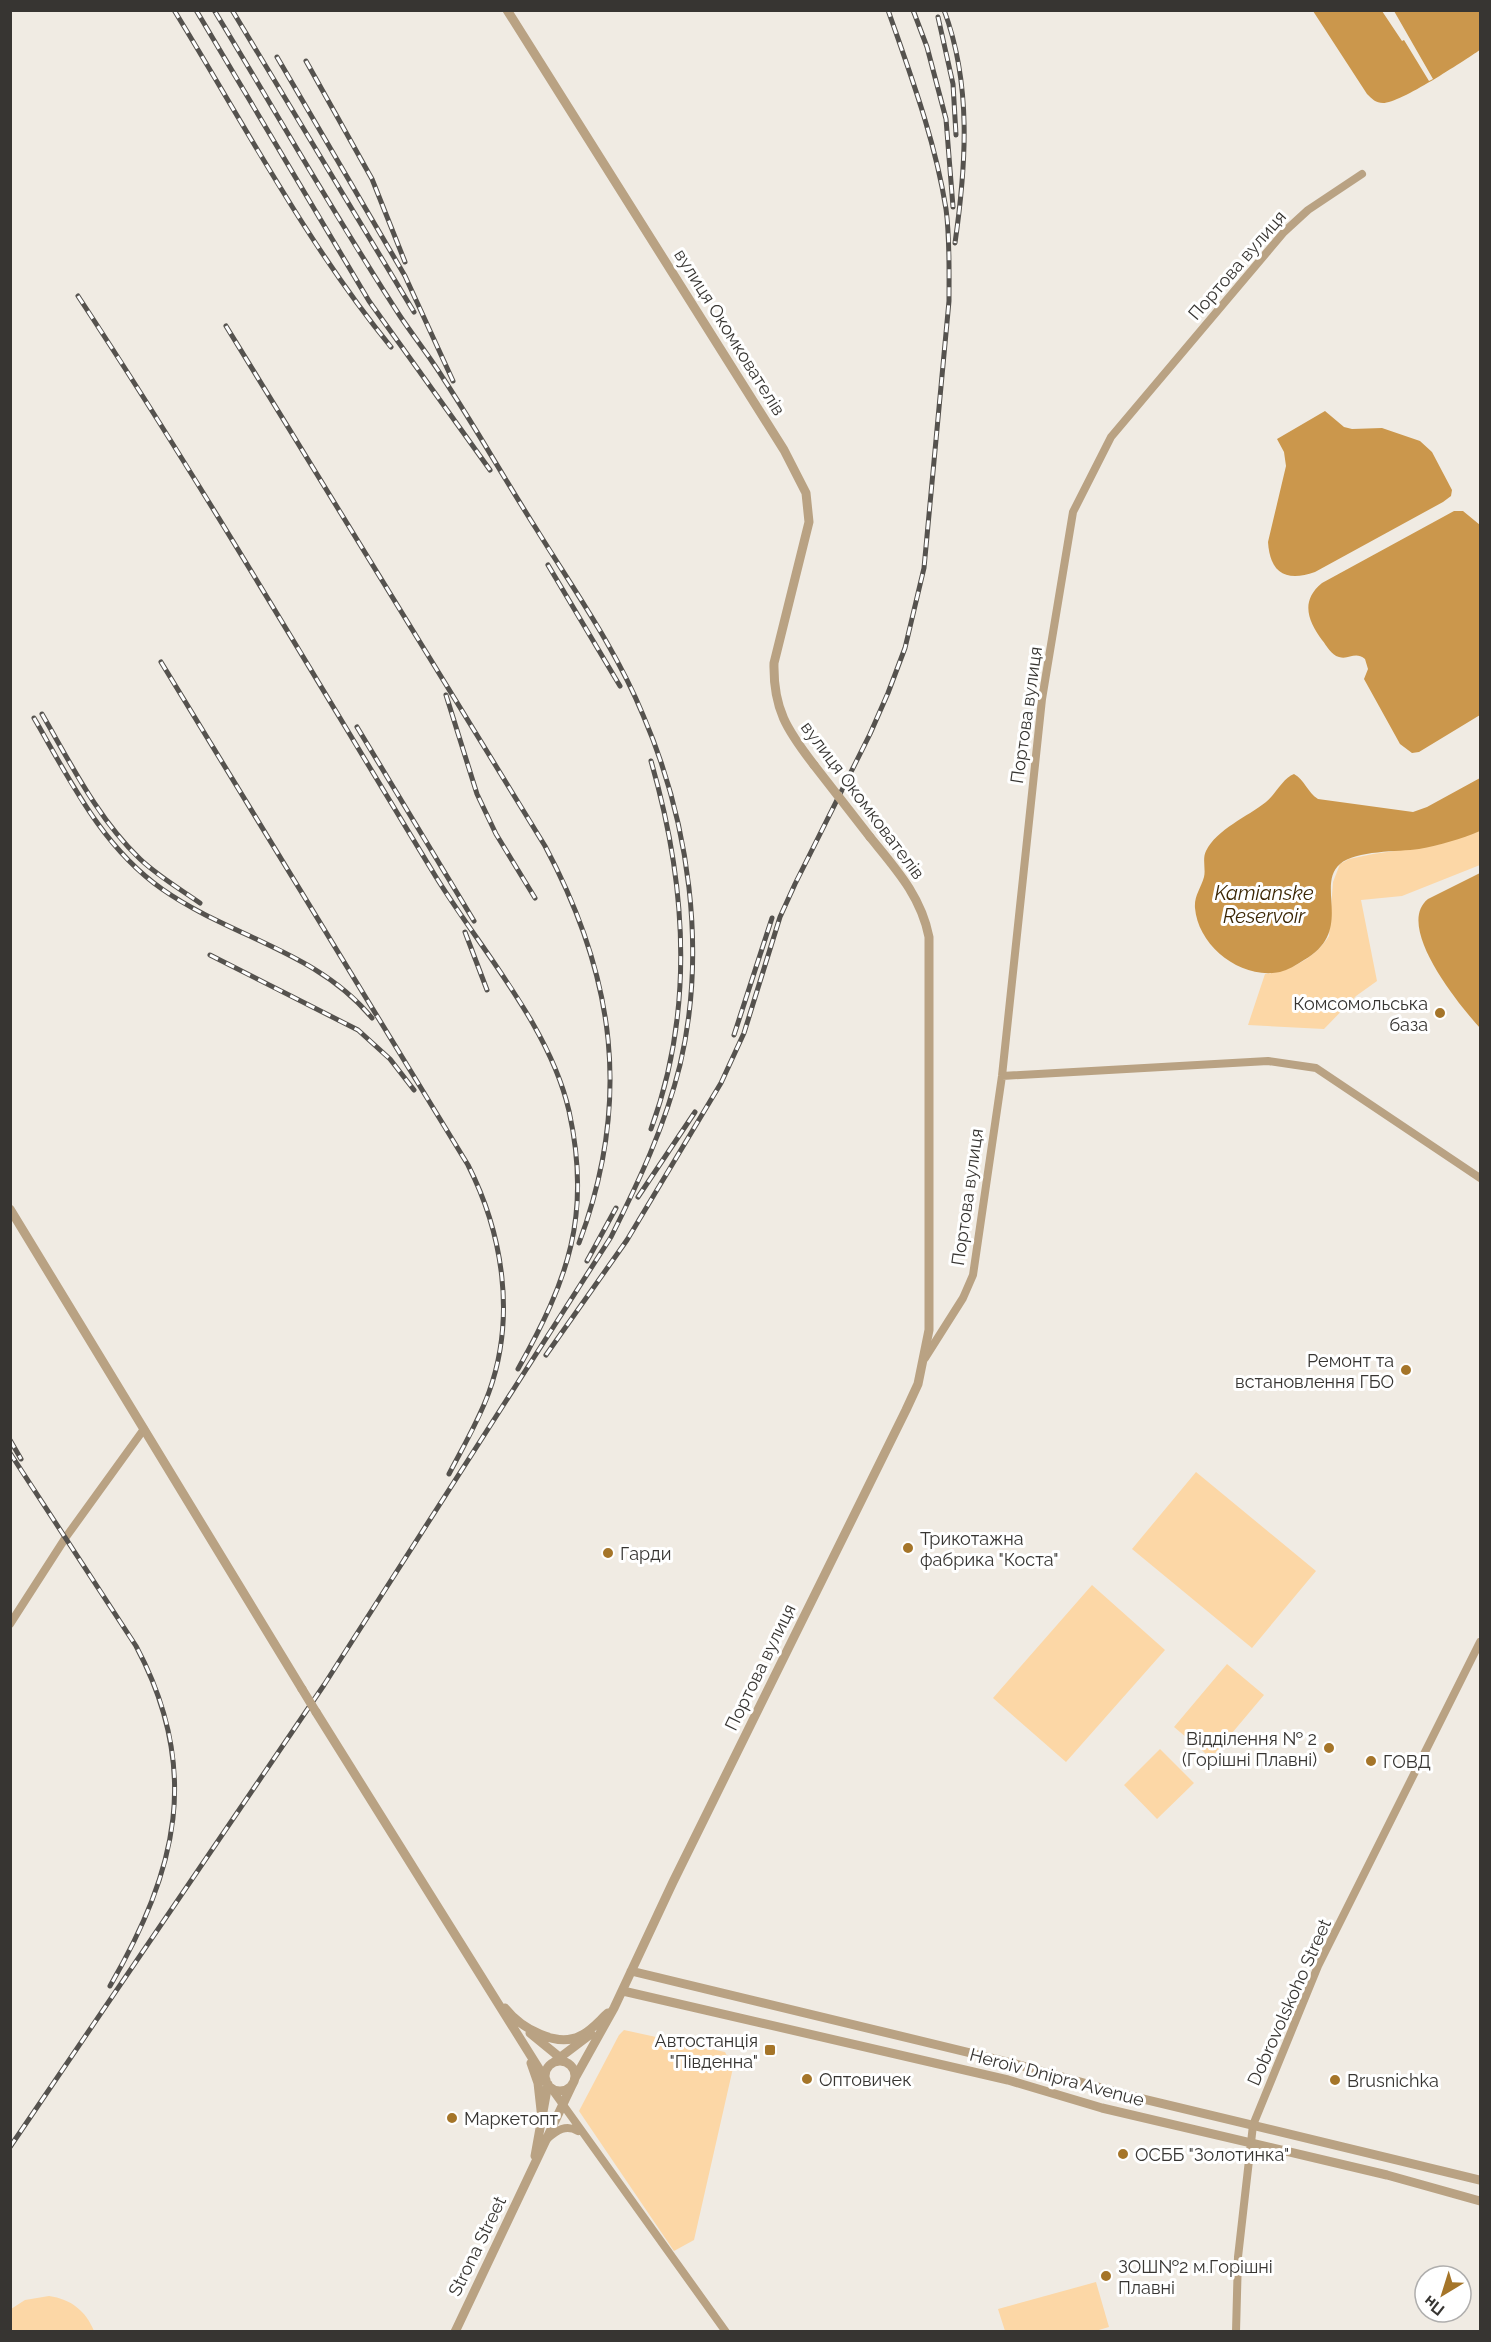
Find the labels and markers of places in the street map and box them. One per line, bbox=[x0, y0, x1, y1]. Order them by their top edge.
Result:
place label: Комсомольська база bbox=[1293, 993, 1428, 1035]
marker: Комсомольська база bbox=[1433, 1006, 1447, 1020]
place label: Ремонт та встановлення ГБО bbox=[1235, 1350, 1394, 1392]
marker: Ремонт та встановлення ГБО bbox=[1399, 1363, 1413, 1377]
place label: Трикотажна фабрика "Коста" bbox=[920, 1528, 1059, 1570]
marker: Трикотажна фабрика "Коста" bbox=[901, 1541, 915, 1555]
place label: Гарди bbox=[620, 1543, 671, 1564]
marker: Гарди bbox=[601, 1546, 615, 1560]
place label: Відділення № 2 (Горішні Плавні) bbox=[1182, 1728, 1317, 1770]
marker: Відділення № 2 (Горішні Плавні) bbox=[1322, 1741, 1336, 1755]
place label: ГОВД bbox=[1383, 1751, 1431, 1772]
marker: ГОВД bbox=[1364, 1754, 1378, 1768]
place label: Автостанція "Південна" bbox=[655, 2030, 758, 2072]
marker: Автостанція "Південна" bbox=[763, 2043, 777, 2057]
place label: Оптовичек bbox=[819, 2069, 912, 2090]
place label: Brusnichka bbox=[1347, 2070, 1439, 2091]
marker: Оптовичек bbox=[800, 2072, 814, 2086]
marker: Brusnichka bbox=[1328, 2073, 1342, 2087]
place label: Маркетопт bbox=[464, 2108, 559, 2129]
marker: Маркетопт bbox=[445, 2111, 459, 2125]
place label: ОСББ "Золотинка" bbox=[1135, 2144, 1289, 2165]
marker: ОСББ "Золотинка" bbox=[1116, 2147, 1130, 2161]
place label: ЗОШ№2 м.Горішні Плавні bbox=[1118, 2256, 1273, 2298]
marker: ЗОШ№2 м.Горішні Плавні bbox=[1099, 2269, 1113, 2283]

